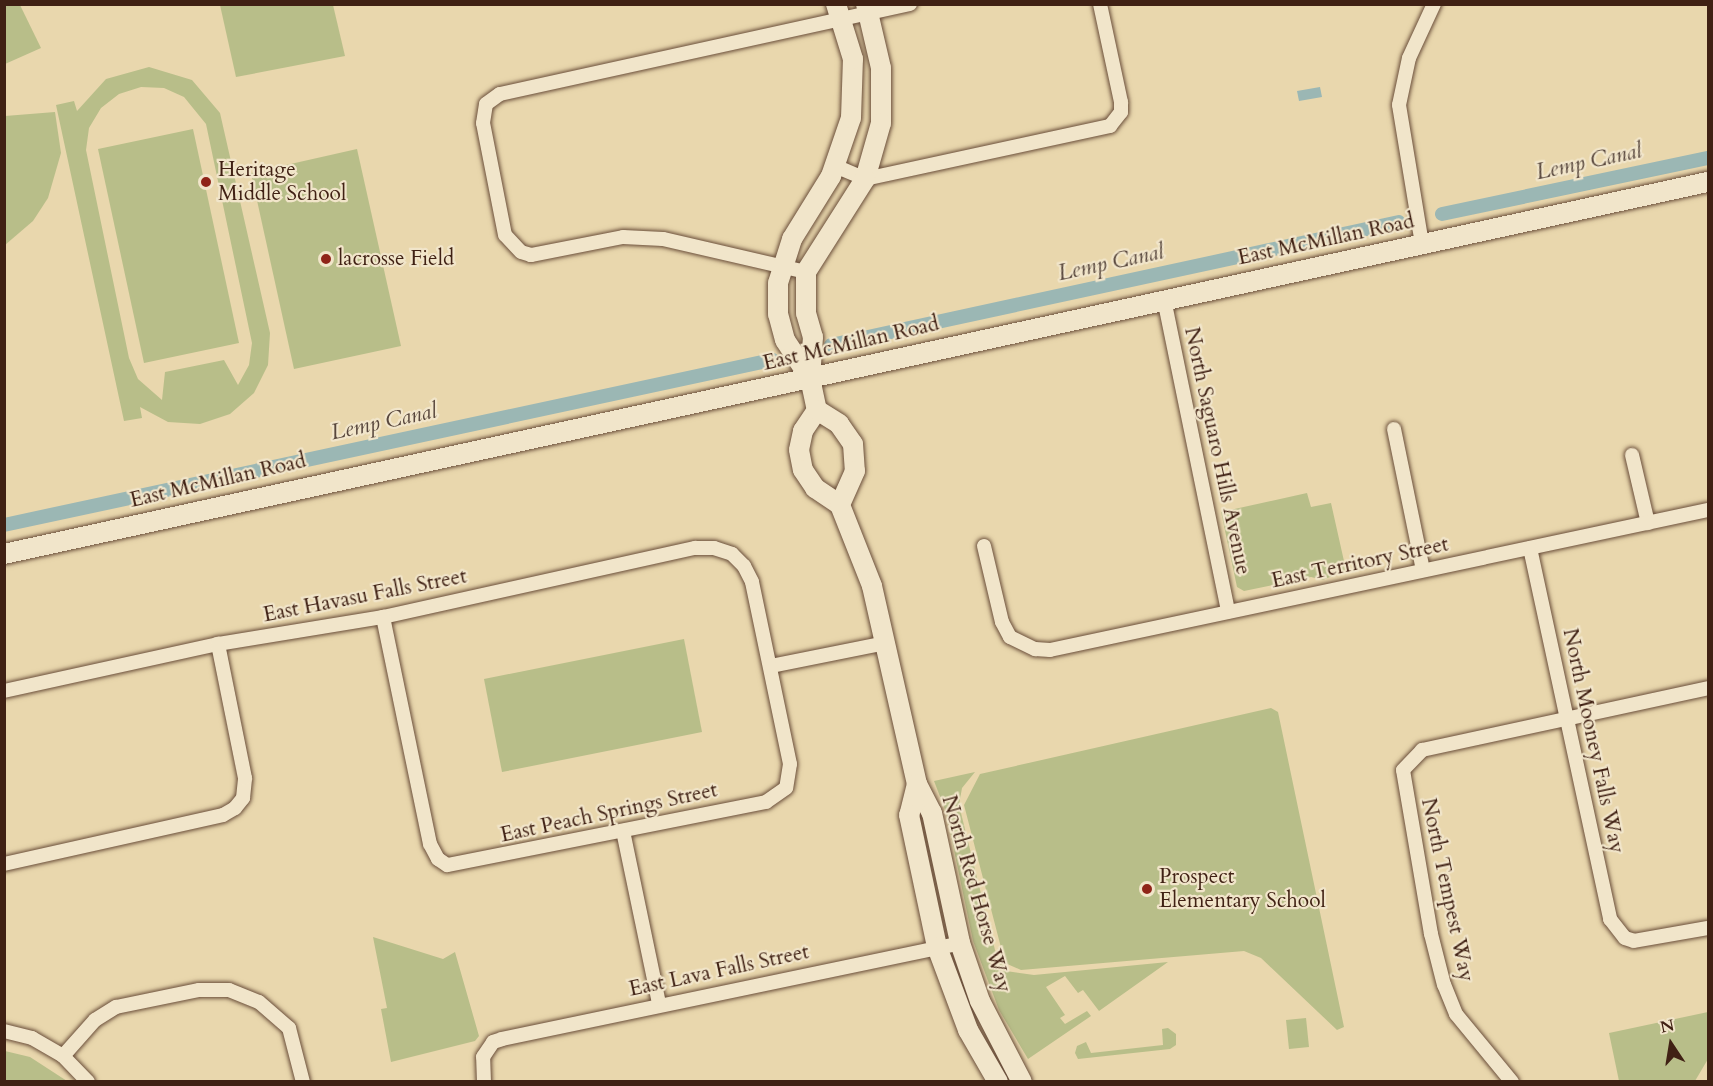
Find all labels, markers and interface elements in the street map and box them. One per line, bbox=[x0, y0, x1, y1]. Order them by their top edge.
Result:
water label: Lemp Canal bbox=[1534, 138, 1644, 186]
place label: Heritage Middle School bbox=[218, 157, 346, 207]
marker: Heritage Middle School bbox=[199, 175, 213, 189]
street label: East McMillan Road bbox=[1235, 209, 1417, 271]
water label: Lemp Canal bbox=[1056, 239, 1166, 287]
place label: lacrosse Field bbox=[338, 246, 454, 272]
marker: lacrosse Field bbox=[319, 252, 333, 266]
street label: East McMillan Road bbox=[761, 311, 941, 377]
street label: North Saguaro Hills Avenue bbox=[1178, 325, 1256, 577]
water label: Lemp Canal bbox=[329, 398, 439, 446]
street label: East McMillan Road bbox=[128, 448, 308, 514]
street label: East Territory Street bbox=[1269, 532, 1451, 594]
street label: East Havasu Falls Street bbox=[261, 564, 469, 628]
street label: North Mooney Falls Way bbox=[1557, 626, 1629, 856]
street label: East Peach Springs Street bbox=[498, 778, 720, 848]
street label: North Red Horse Way bbox=[936, 793, 1016, 995]
street label: North Tempest Way bbox=[1415, 796, 1479, 984]
place label: Prospect Elementary School bbox=[1159, 864, 1326, 914]
marker: Prospect Elementary School bbox=[1140, 882, 1154, 896]
street label: East Lava Falls Street bbox=[627, 940, 811, 1002]
north arrow bbox=[1641, 1014, 1701, 1074]
text: N bbox=[1658, 1014, 1676, 1039]

